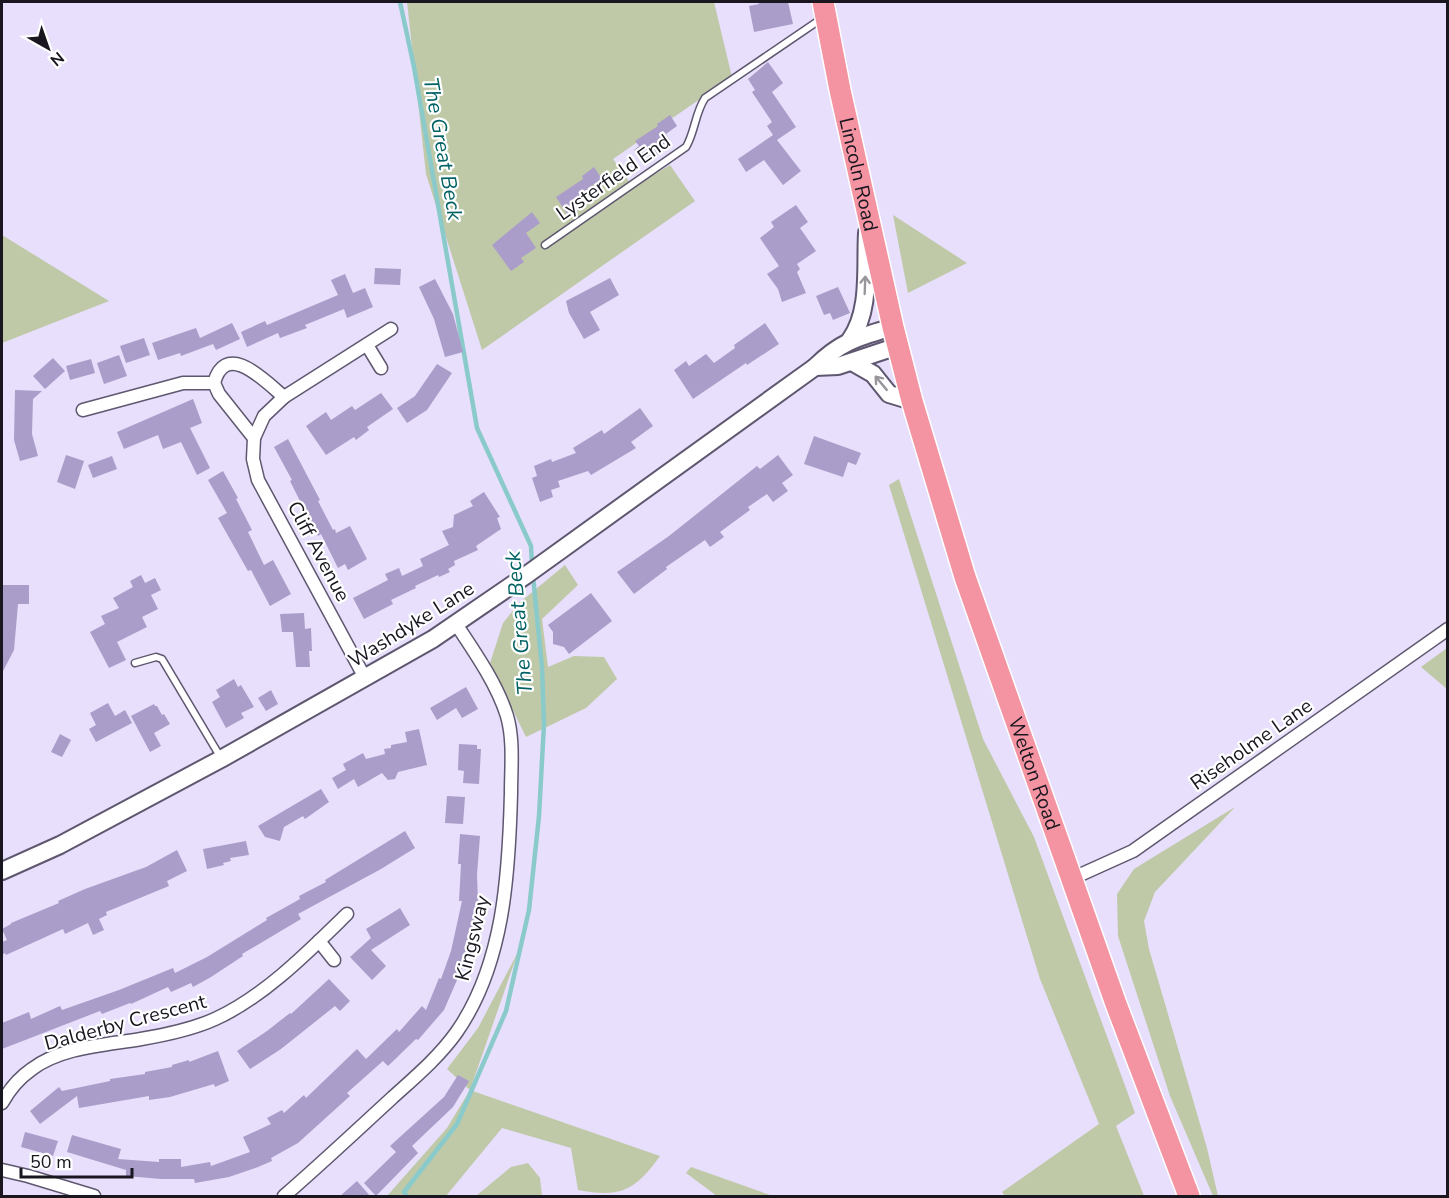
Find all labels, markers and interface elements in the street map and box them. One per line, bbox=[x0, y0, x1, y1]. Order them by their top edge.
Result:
north arrow bbox=[18, 18, 78, 78]
text: N bbox=[45, 46, 69, 71]
water label: The Great Beck bbox=[417, 75, 469, 223]
street label: Lincoln Road bbox=[833, 115, 884, 234]
street label: Lysterfield End bbox=[551, 128, 676, 227]
one-way arrow bbox=[859, 275, 870, 295]
one-way arrow bbox=[874, 376, 888, 391]
street label: Cliff Avenue bbox=[281, 496, 356, 606]
water label: The Great Beck bbox=[499, 549, 539, 696]
street label: Washdyke Lane bbox=[343, 575, 479, 674]
street label: Riseholme Lane bbox=[1185, 692, 1318, 796]
street label: Welton Road bbox=[1002, 713, 1066, 834]
street label: Kingsway bbox=[449, 892, 496, 984]
street label: Dalderby Crescent bbox=[41, 988, 210, 1057]
scale bar bbox=[21, 1141, 132, 1179]
text: 50 m bbox=[30, 1150, 72, 1174]

